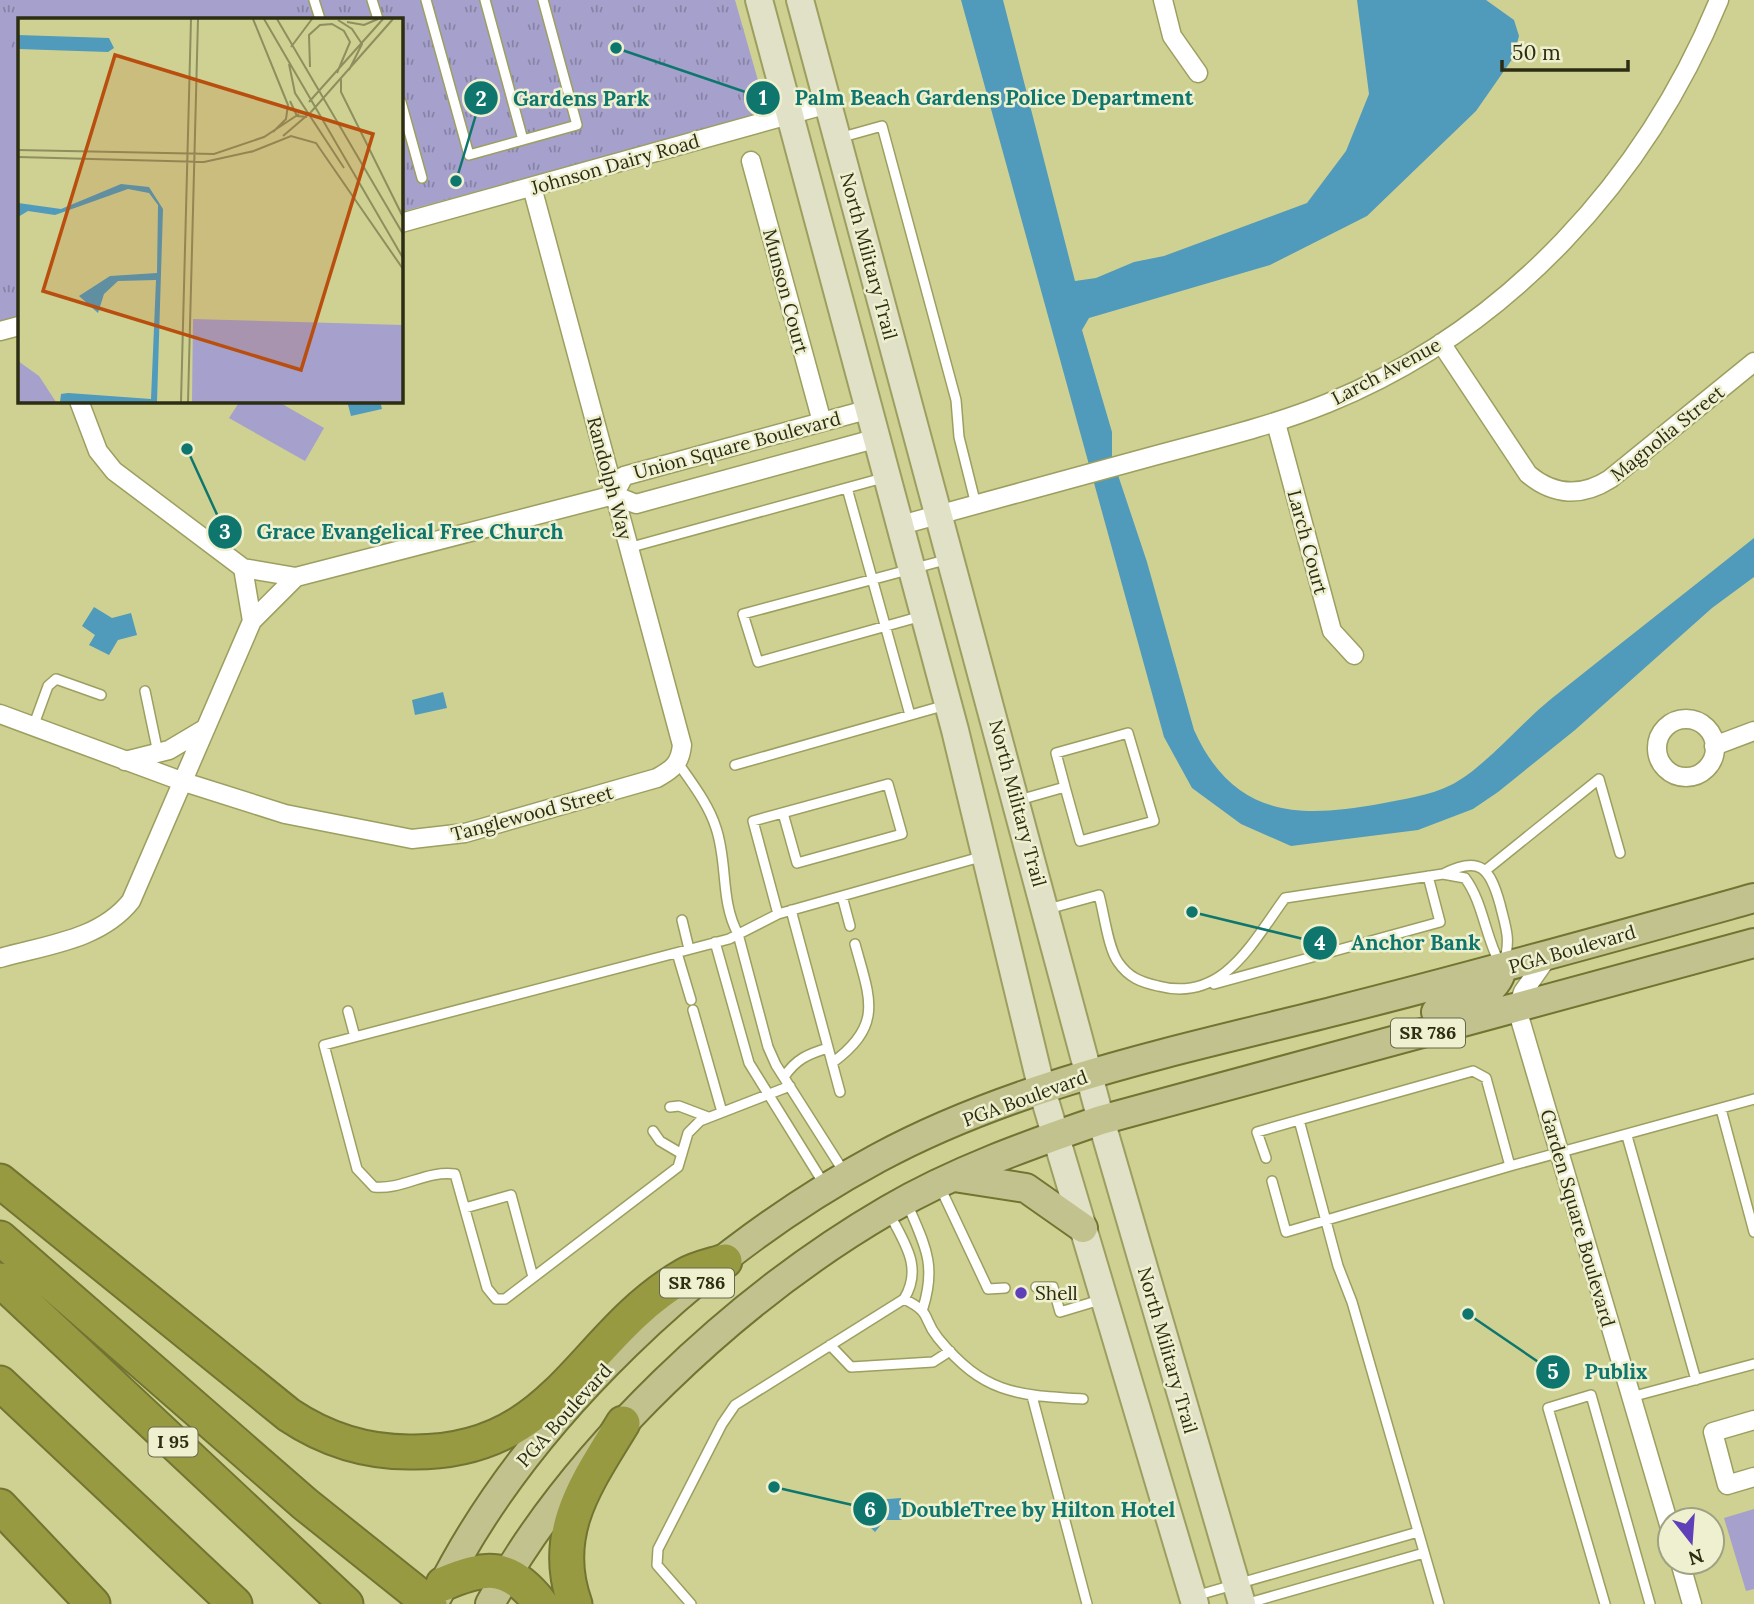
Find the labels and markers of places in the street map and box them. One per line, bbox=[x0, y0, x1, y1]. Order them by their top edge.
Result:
callout: Gardens Park bbox=[463, 77, 663, 119]
callout: Palm Beach Gardens Police Department bbox=[746, 77, 1208, 119]
callout: Grace Evangelical Free Church bbox=[207, 511, 577, 553]
callout: Anchor Bank bbox=[1302, 922, 1495, 964]
place label: Shell bbox=[1035, 1281, 1078, 1305]
marker: Shell bbox=[1013, 1285, 1029, 1301]
callout: Publix bbox=[1535, 1351, 1661, 1393]
callout: DoubleTree by Hilton Hotel bbox=[852, 1488, 1190, 1530]

